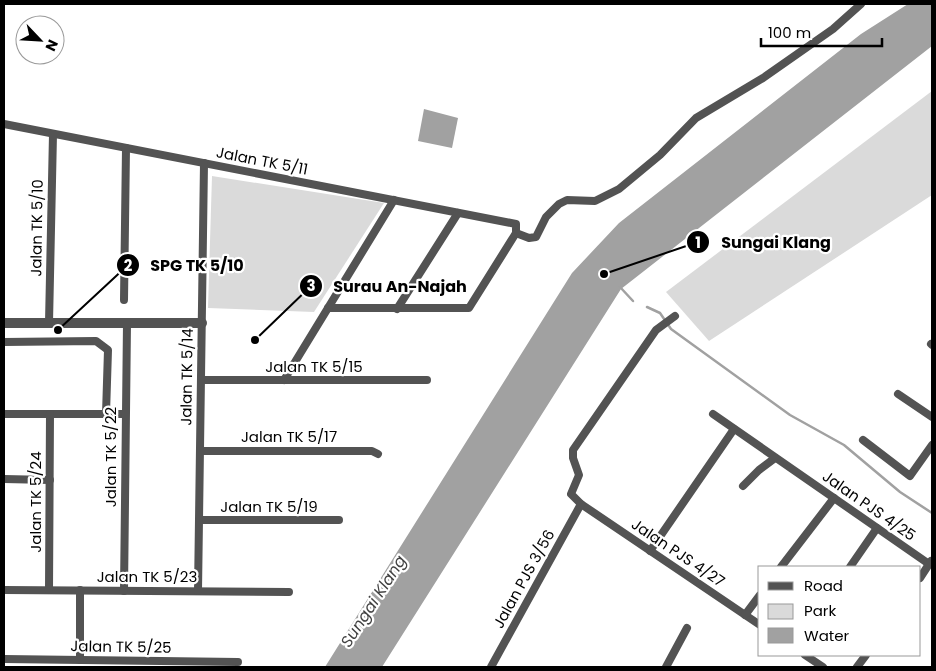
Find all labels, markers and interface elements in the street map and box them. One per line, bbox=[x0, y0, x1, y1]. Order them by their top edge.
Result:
north arrow bbox=[15, 15, 65, 65]
scale bar bbox=[761, 15, 882, 47]
text: 100 m bbox=[768, 22, 811, 43]
text: N bbox=[40, 36, 63, 54]
street label: Jalan TK 5/11 bbox=[215, 141, 310, 180]
street label: Jalan TK 5/10 bbox=[25, 179, 48, 277]
callout: Sungai Klang bbox=[686, 227, 840, 258]
text: Sungai Klang bbox=[721, 231, 831, 254]
text: 1 bbox=[695, 232, 701, 253]
callout: SPG TK 5/10 bbox=[116, 250, 254, 281]
text: SPG TK 5/10 bbox=[150, 254, 244, 277]
text: 2 bbox=[124, 255, 133, 276]
callout: Surau An-Najah bbox=[298, 271, 477, 302]
text: 3 bbox=[306, 275, 316, 296]
text: Surau An-Najah bbox=[333, 275, 467, 298]
street label: Jalan TK 5/14 bbox=[175, 328, 198, 426]
street label: Jalan TK 5/15 bbox=[265, 356, 363, 377]
street label: Jalan TK 5/22 bbox=[100, 407, 121, 507]
street label: Jalan TK 5/17 bbox=[241, 426, 337, 447]
street label: Jalan TK 5/24 bbox=[25, 451, 46, 553]
street label: Jalan PJS 4/25 bbox=[818, 466, 920, 546]
street label: Jalan TK 5/19 bbox=[220, 496, 318, 517]
street label: Jalan PJS 4/27 bbox=[627, 514, 729, 592]
street label: Jalan PJS 3/56 bbox=[488, 526, 559, 632]
water label: Sungai Klang bbox=[335, 551, 412, 652]
street label: Jalan TK 5/23 bbox=[97, 566, 197, 587]
legend bbox=[758, 566, 921, 656]
text: Road bbox=[804, 575, 843, 596]
text: Park bbox=[804, 600, 836, 621]
text: Water bbox=[804, 625, 850, 646]
street label: Jalan TK 5/25 bbox=[70, 635, 172, 658]

